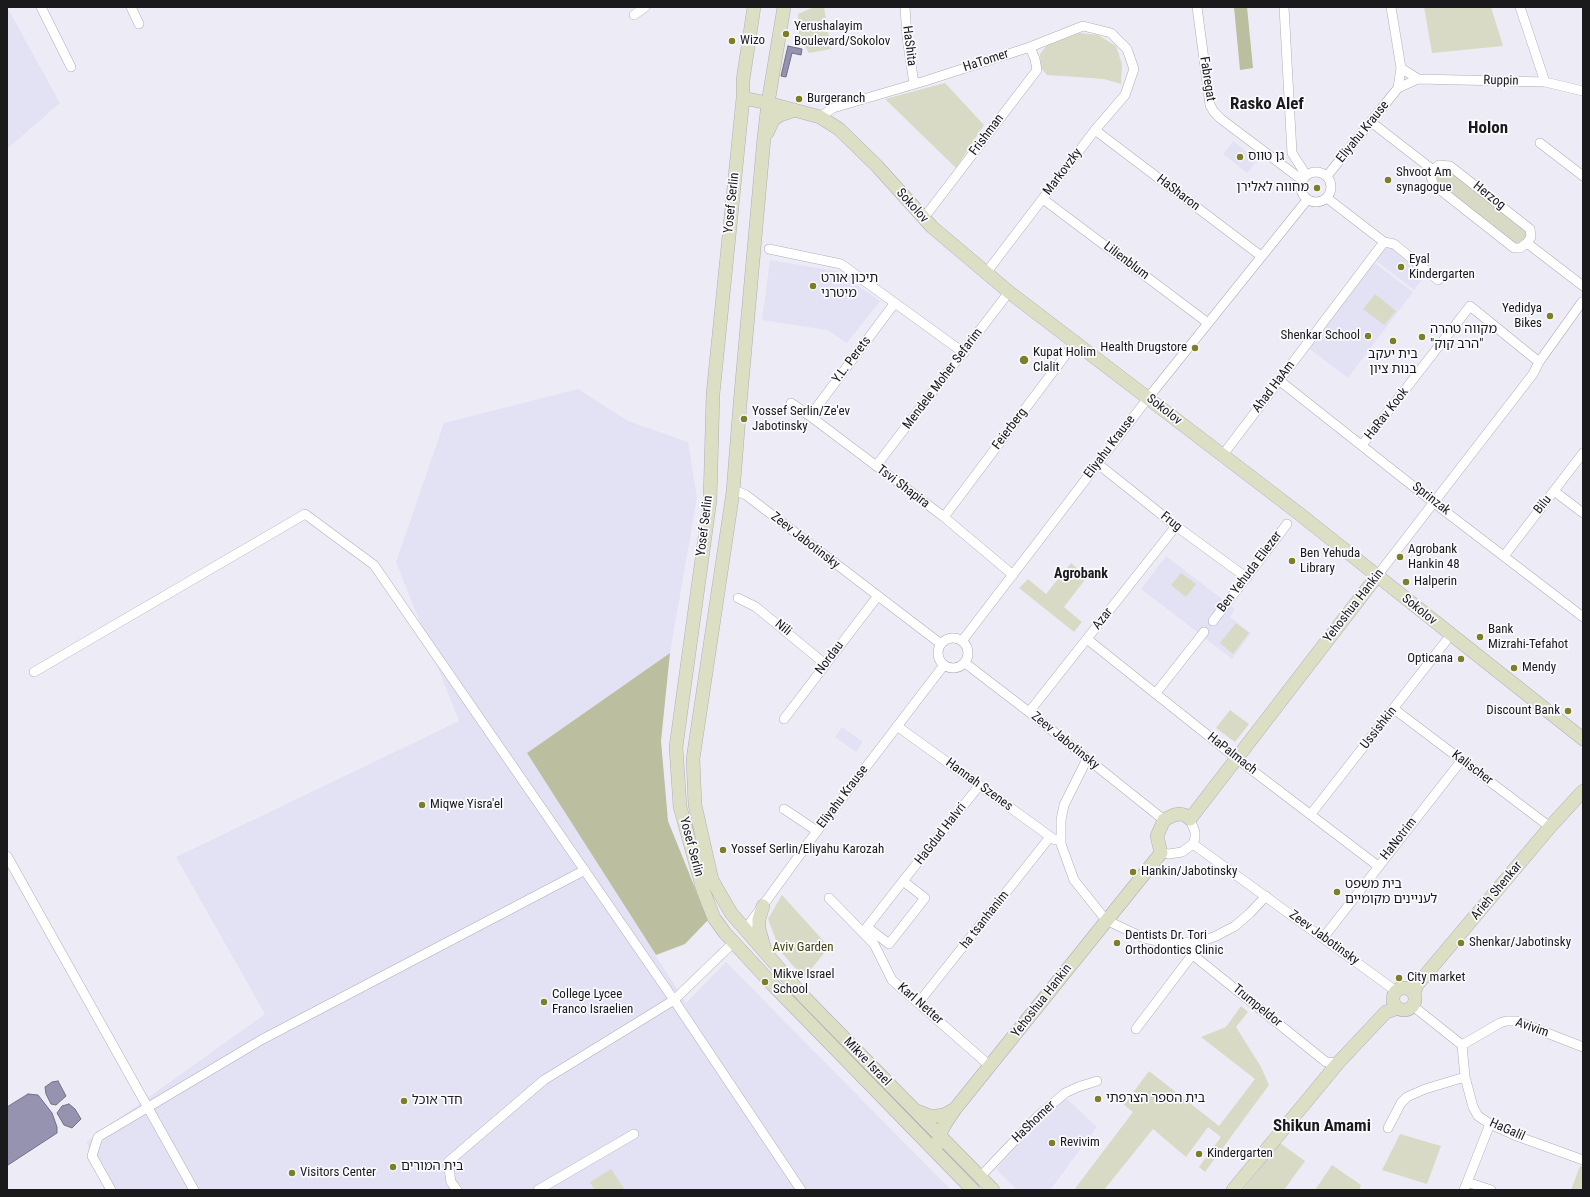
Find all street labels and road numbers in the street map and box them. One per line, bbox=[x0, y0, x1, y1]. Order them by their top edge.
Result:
street label: HaShita bbox=[899, 25, 919, 67]
street label: HaTomer bbox=[961, 46, 1011, 76]
street label: Fabregat bbox=[1196, 56, 1218, 102]
street label: Ruppin bbox=[1483, 73, 1519, 89]
street label: Eliyahu Krause bbox=[1333, 98, 1393, 166]
street label: Frishman bbox=[966, 111, 1008, 159]
street label: Markovzky bbox=[1040, 145, 1086, 199]
street label: Yosef Serlin bbox=[721, 172, 743, 234]
street label: HaSharon bbox=[1153, 172, 1203, 214]
street label: Herzog bbox=[1470, 179, 1508, 213]
street label: Sokolov bbox=[893, 186, 931, 226]
street label: Lilienblum bbox=[1100, 239, 1152, 283]
street label: Mendele Moher Sefarim bbox=[900, 325, 986, 433]
street label: Y.L. Perets bbox=[829, 334, 875, 386]
street label: Ahad HaAm bbox=[1249, 358, 1299, 416]
street label: HaRav Kook bbox=[1362, 385, 1412, 443]
street label: Sokolov bbox=[1143, 391, 1185, 429]
street label: Feierberg bbox=[989, 405, 1031, 453]
street label: Eliyahu Krause bbox=[1081, 412, 1139, 482]
street label: Tsvi Shapira bbox=[874, 462, 932, 512]
street label: Sprinzak bbox=[1409, 479, 1453, 519]
street label: Bilu bbox=[1531, 493, 1555, 517]
street label: Yosef Serlin bbox=[694, 495, 716, 557]
street label: Zeev Jabotinsky bbox=[767, 509, 843, 573]
street label: Frug bbox=[1157, 509, 1185, 535]
street label: Ben Yehuda Eliezer bbox=[1214, 528, 1286, 616]
street label: Yehoshua Hankin bbox=[1321, 566, 1387, 646]
street label: Sokolov bbox=[1398, 591, 1440, 629]
street label: Azar bbox=[1090, 605, 1116, 633]
street label: Nili bbox=[771, 617, 795, 639]
street label: Nordau bbox=[813, 638, 847, 678]
street label: Ussishkin bbox=[1358, 704, 1400, 752]
street label: Zeev Jabotinsky bbox=[1028, 709, 1102, 773]
street label: HaPalmach bbox=[1204, 730, 1260, 778]
street label: Kalischer bbox=[1448, 747, 1496, 789]
street label: Hannah Szenes bbox=[942, 755, 1016, 815]
street label: Eliyahu Krause bbox=[814, 762, 872, 832]
street label: HaGdud HaIvri bbox=[912, 800, 970, 868]
street label: Yosef Serlin bbox=[676, 815, 706, 879]
street label: HaNotrim bbox=[1378, 815, 1420, 863]
street label: Arieh Shenkar bbox=[1468, 859, 1526, 923]
street label: ha tsanhanim bbox=[958, 888, 1012, 952]
street label: Zeev Jabotinsky bbox=[1286, 907, 1362, 969]
street label: Yehoshua Hankin bbox=[1009, 961, 1075, 1041]
street label: Karl Netter bbox=[894, 980, 946, 1028]
street label: Trumpeldor bbox=[1229, 981, 1285, 1031]
street label: Avivim bbox=[1513, 1015, 1551, 1041]
street label: Mikve Israel bbox=[840, 1034, 894, 1090]
street label: HaShomer bbox=[1009, 1098, 1059, 1146]
street label: HaGalil bbox=[1487, 1115, 1527, 1145]

